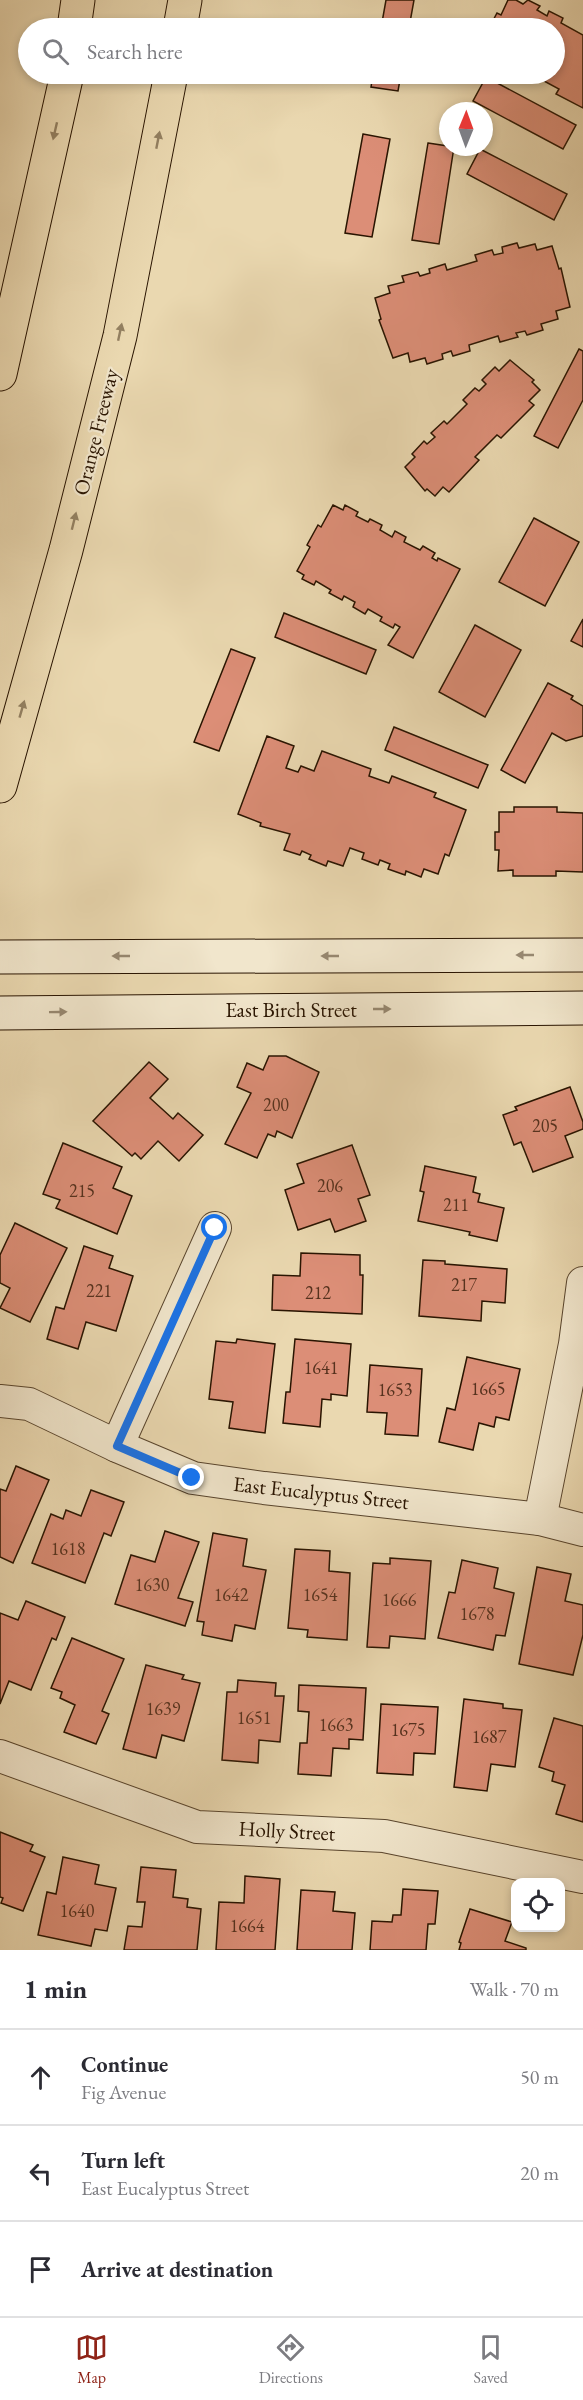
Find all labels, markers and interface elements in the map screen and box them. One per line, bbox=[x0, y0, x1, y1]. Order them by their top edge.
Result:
search box bbox=[18, 18, 565, 84]
icon: search bbox=[39, 35, 72, 68]
text: Search here bbox=[87, 37, 182, 66]
north arrow bbox=[439, 102, 493, 156]
one-way arrow bbox=[50, 122, 60, 140]
one-way arrow bbox=[154, 131, 163, 150]
one-way arrow bbox=[116, 322, 125, 341]
street label: Orange Freeway bbox=[67, 365, 124, 498]
one-way arrow bbox=[69, 512, 79, 530]
one-way arrow bbox=[17, 700, 27, 718]
one-way arrow bbox=[515, 950, 534, 960]
one-way arrow bbox=[112, 951, 131, 961]
one-way arrow bbox=[320, 951, 339, 961]
street label: East Birch Street bbox=[225, 996, 357, 1023]
one-way arrow bbox=[373, 1004, 392, 1014]
one-way arrow bbox=[49, 1007, 68, 1017]
house number: 200 bbox=[263, 1093, 289, 1116]
house number: 205 bbox=[532, 1114, 558, 1137]
house number: 206 bbox=[317, 1174, 343, 1197]
house number: 215 bbox=[69, 1179, 95, 1202]
house number: 211 bbox=[443, 1193, 469, 1216]
route start bbox=[201, 1214, 227, 1240]
house number: 217 bbox=[451, 1273, 477, 1296]
house number: 221 bbox=[86, 1279, 112, 1302]
house number: 212 bbox=[305, 1281, 331, 1304]
house number: 1641 bbox=[304, 1356, 338, 1379]
house number: 1665 bbox=[471, 1377, 505, 1400]
house number: 1653 bbox=[378, 1378, 412, 1401]
route end bbox=[178, 1464, 204, 1490]
street label: East Eucalyptus Street bbox=[232, 1470, 411, 1515]
house number: 1618 bbox=[51, 1537, 85, 1560]
house number: 1630 bbox=[135, 1573, 170, 1596]
house number: 1642 bbox=[214, 1583, 249, 1606]
house number: 1654 bbox=[303, 1583, 338, 1606]
house number: 1666 bbox=[382, 1588, 417, 1611]
house number: 1678 bbox=[460, 1602, 494, 1625]
house number: 1639 bbox=[146, 1697, 181, 1720]
house number: 1651 bbox=[237, 1706, 271, 1729]
house number: 1663 bbox=[319, 1713, 353, 1736]
house number: 1675 bbox=[391, 1718, 425, 1741]
house number: 1687 bbox=[472, 1725, 507, 1748]
street label: Holly Street bbox=[238, 1814, 336, 1847]
map controls bbox=[511, 1878, 565, 1932]
button: locate bbox=[511, 1878, 565, 1932]
house number: 1640 bbox=[60, 1899, 95, 1922]
house number: 1664 bbox=[230, 1914, 265, 1937]
text: 1 min bbox=[24, 1972, 87, 2006]
text: Walk · 70 m bbox=[470, 1976, 559, 2002]
text: Continue bbox=[81, 2050, 168, 2079]
icon: ahead bbox=[24, 2061, 57, 2094]
text: 50 m bbox=[520, 2064, 559, 2090]
text: Fig Avenue bbox=[81, 2079, 166, 2105]
text: Turn left bbox=[81, 2146, 165, 2175]
icon: left bbox=[24, 2157, 57, 2190]
text: 20 m bbox=[520, 2160, 559, 2186]
text: East Eucalyptus Street bbox=[81, 2175, 249, 2201]
icon: arrive bbox=[24, 2253, 57, 2286]
text: Arrive at destination bbox=[81, 2255, 273, 2284]
tab: Map bbox=[75, 2331, 108, 2388]
tab: Directions bbox=[259, 2331, 323, 2388]
tab: Saved bbox=[473, 2331, 508, 2388]

